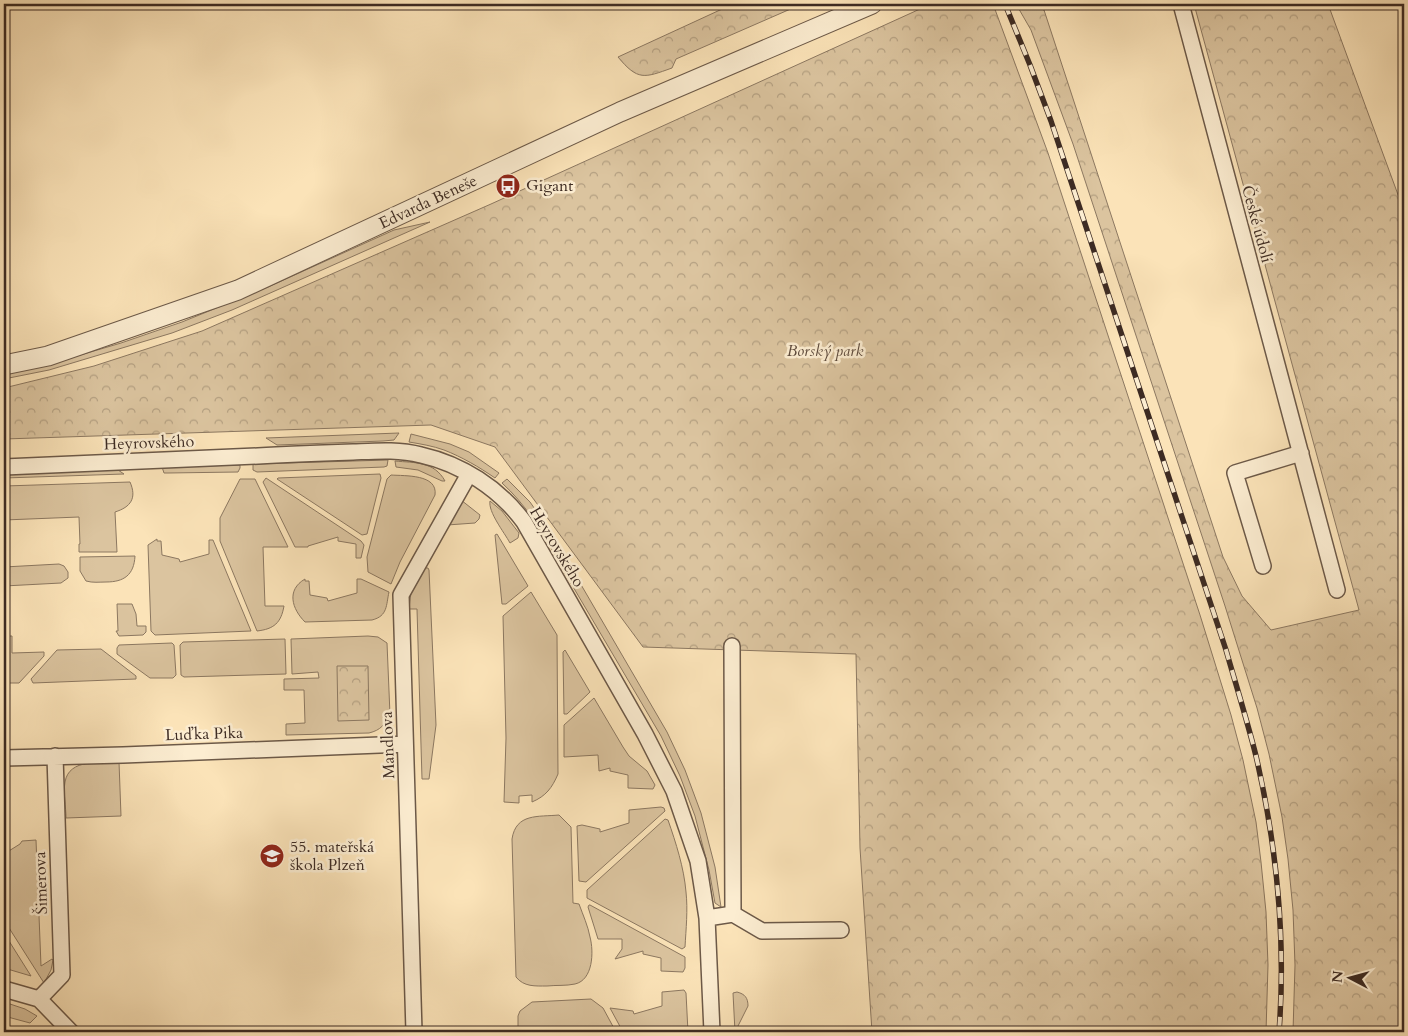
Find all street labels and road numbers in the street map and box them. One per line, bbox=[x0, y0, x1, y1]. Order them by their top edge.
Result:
street label: Edvarda Beneše bbox=[375, 170, 481, 234]
street label: České údolí bbox=[1236, 183, 1278, 266]
street label: Heyrovského bbox=[104, 430, 195, 456]
street label: Heyrovského bbox=[524, 503, 590, 592]
street label: Mandlova bbox=[376, 711, 400, 779]
street label: Luďka Pika bbox=[165, 722, 243, 746]
street label: Šimerova bbox=[29, 851, 53, 915]

